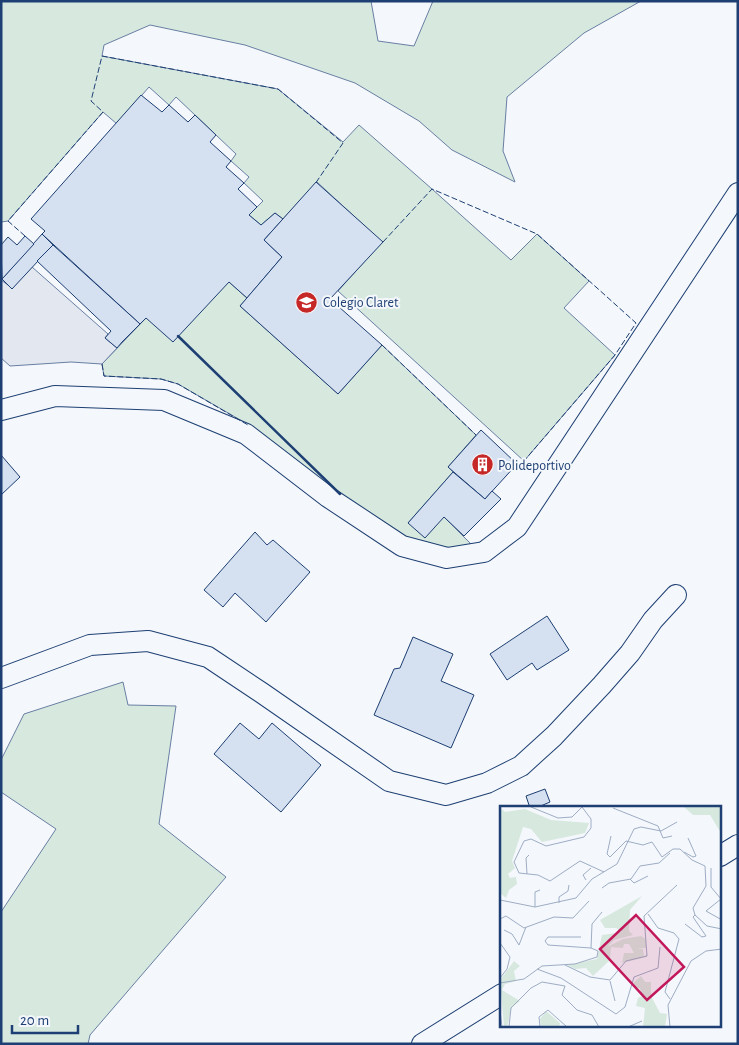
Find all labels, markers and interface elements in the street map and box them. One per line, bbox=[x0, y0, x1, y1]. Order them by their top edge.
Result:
school or university icon: Colegio Claret bbox=[295, 290, 319, 314]
place label: Colegio Claret bbox=[323, 296, 399, 310]
building icon: Polideportivo bbox=[470, 453, 494, 477]
place label: Polideportivo bbox=[498, 459, 571, 473]
inset map bbox=[500, 806, 722, 1028]
scale bar bbox=[12, 1002, 79, 1034]
text: 20 m bbox=[20, 1013, 49, 1028]

